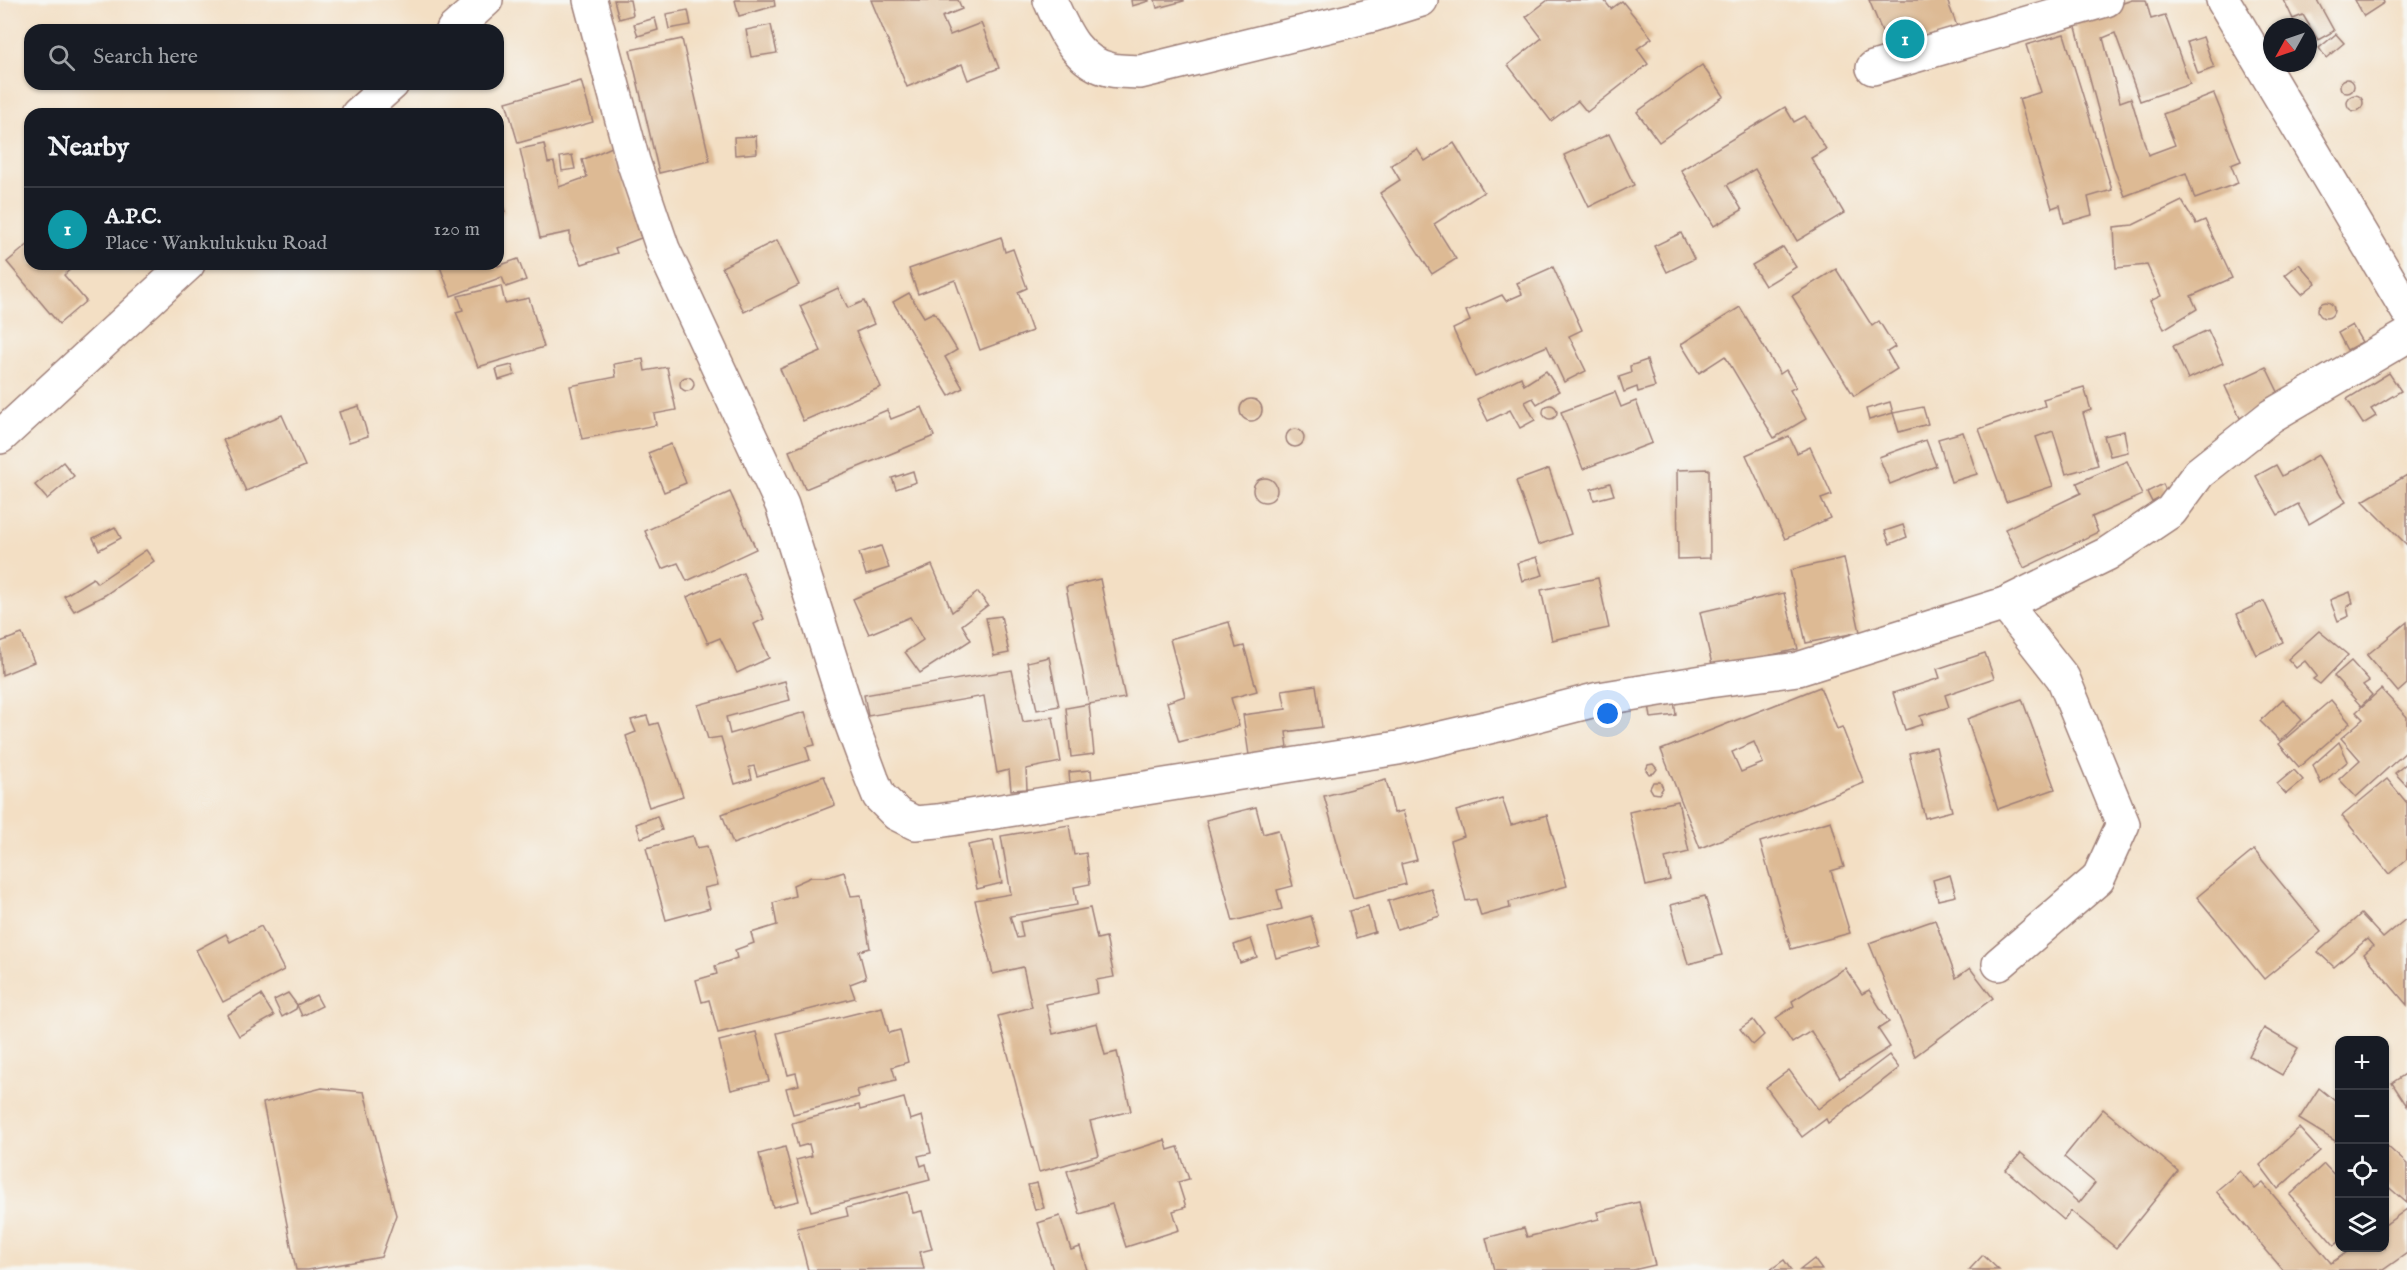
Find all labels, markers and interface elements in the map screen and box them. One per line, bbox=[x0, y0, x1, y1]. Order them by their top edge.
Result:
pin: 1 bbox=[1886, 16, 1924, 62]
north arrow bbox=[2263, 18, 2317, 72]
search box bbox=[24, 24, 504, 90]
icon: search bbox=[45, 41, 78, 74]
text: Search here bbox=[93, 43, 198, 71]
text: Nearby bbox=[48, 131, 129, 164]
text: A.P.C. bbox=[105, 203, 161, 231]
text: 1 bbox=[64, 217, 71, 242]
text: 120 m bbox=[434, 217, 480, 242]
text: Place · Wankulukuku Road bbox=[105, 231, 327, 256]
your location bbox=[1593, 699, 1622, 728]
map controls bbox=[2335, 1036, 2389, 1252]
button: + bbox=[2335, 1036, 2389, 1090]
button: − bbox=[2335, 1090, 2389, 1144]
button: locate bbox=[2335, 1144, 2389, 1198]
button: layers bbox=[2335, 1198, 2389, 1252]

